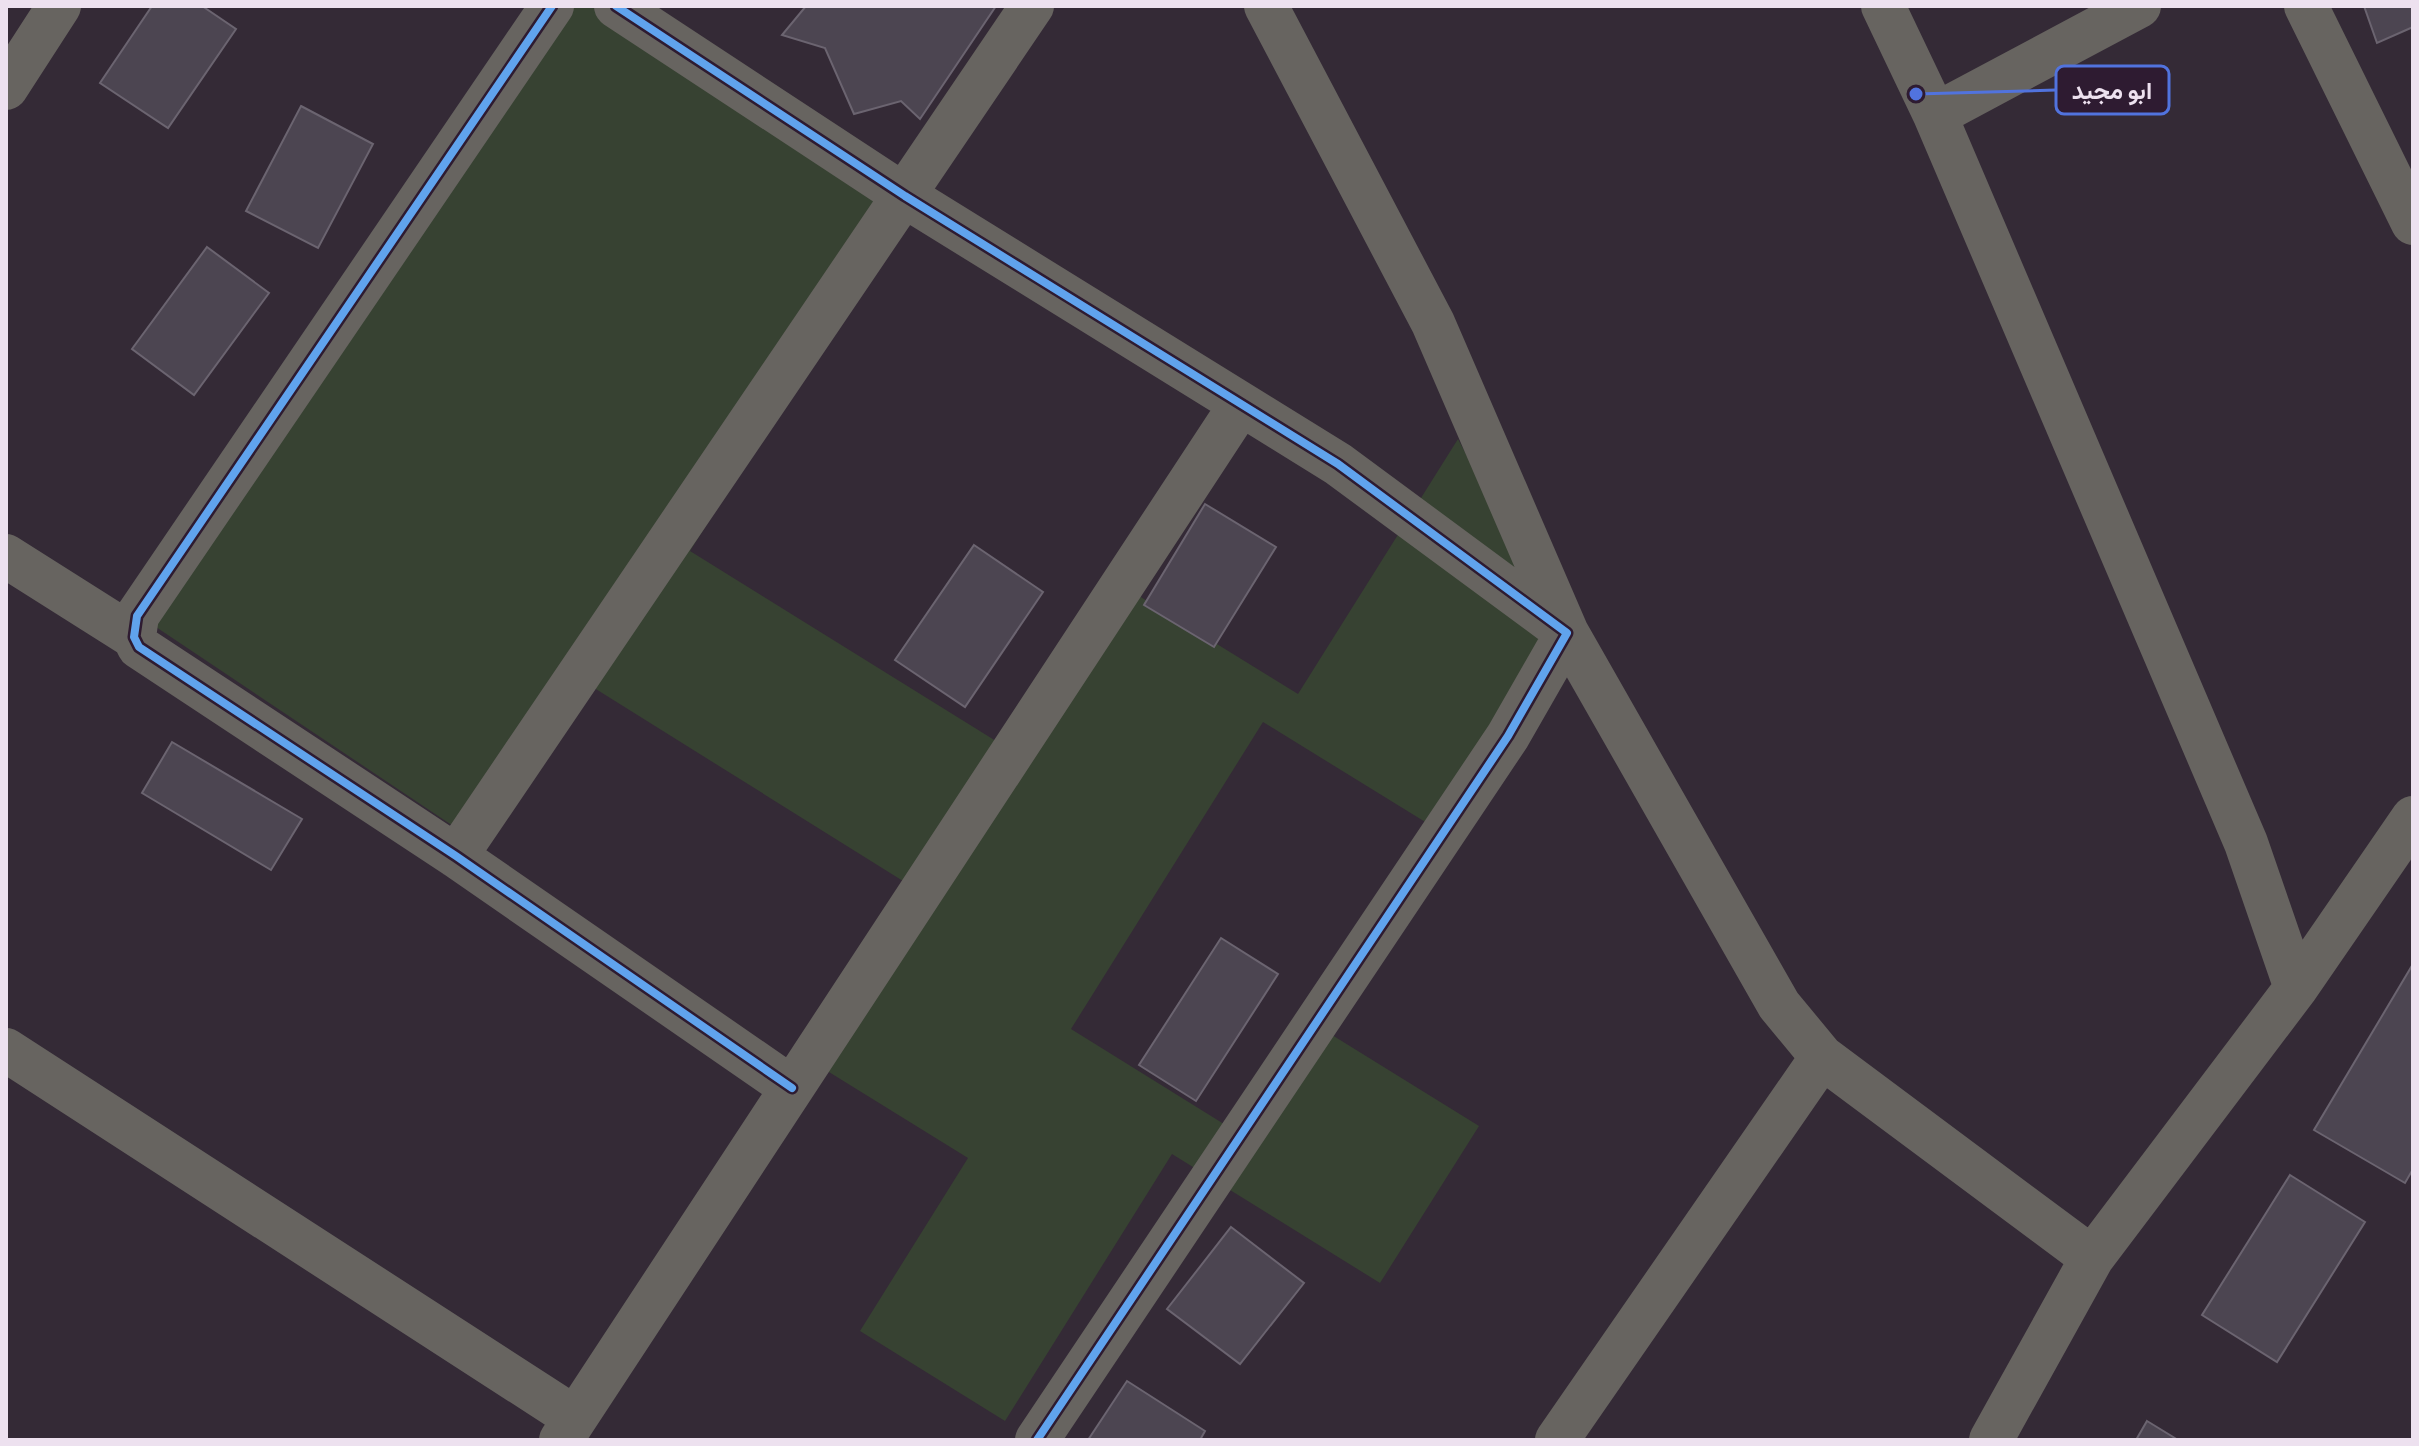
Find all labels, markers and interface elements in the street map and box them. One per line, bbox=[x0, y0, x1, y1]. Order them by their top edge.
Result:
callout: ابو مجيد bbox=[2056, 66, 2169, 114]
text: ابو مجيد bbox=[2072, 71, 2152, 106]

